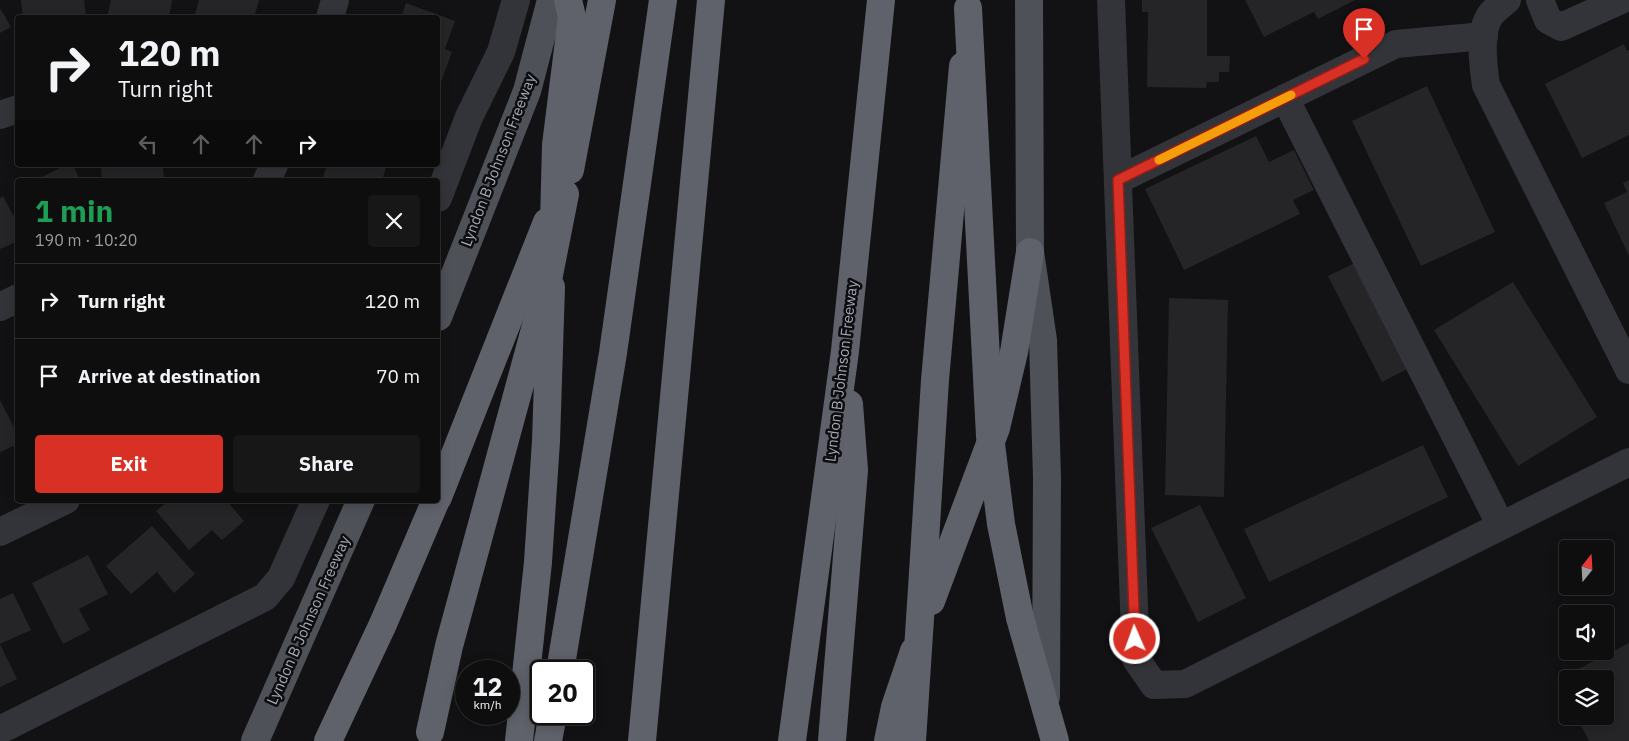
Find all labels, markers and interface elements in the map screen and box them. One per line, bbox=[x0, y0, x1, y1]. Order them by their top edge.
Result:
pin bbox=[1343, 8, 1385, 59]
icon: arrive bbox=[1350, 15, 1378, 43]
text: 120 m bbox=[118, 30, 221, 76]
icon: right bbox=[35, 35, 100, 100]
street label: Lyndon B Johnson Freeway bbox=[456, 71, 540, 249]
text: Turn right bbox=[118, 74, 213, 103]
icon: left bbox=[134, 130, 162, 158]
icon: ahead bbox=[187, 130, 215, 158]
icon: ahead bbox=[240, 130, 268, 158]
icon: right bbox=[293, 130, 321, 158]
text: 1 min bbox=[35, 191, 113, 230]
button: close bbox=[368, 195, 420, 247]
text: 190 m · 10:20 bbox=[35, 230, 137, 250]
street label: Lyndon B Johnson Freeway bbox=[820, 279, 862, 463]
icon: right bbox=[35, 287, 63, 315]
text: Turn right bbox=[78, 289, 165, 313]
text: 120 m bbox=[365, 289, 420, 313]
icon: arrive bbox=[35, 362, 63, 390]
text: Arrive at destination bbox=[78, 364, 261, 388]
text: 70 m bbox=[376, 364, 420, 388]
button: Exit bbox=[35, 435, 223, 493]
button: Share bbox=[233, 435, 420, 493]
street label: Lyndon B Johnson Freeway bbox=[262, 532, 354, 707]
north arrow bbox=[1559, 540, 1614, 595]
map controls bbox=[1559, 540, 1614, 725]
button: sound bbox=[1559, 605, 1614, 660]
position arrow bbox=[1108, 612, 1160, 664]
speed limit sign: 20 bbox=[530, 660, 595, 725]
text: 12 bbox=[472, 670, 503, 703]
button: layers bbox=[1559, 670, 1614, 725]
text: km/h bbox=[473, 697, 502, 712]

